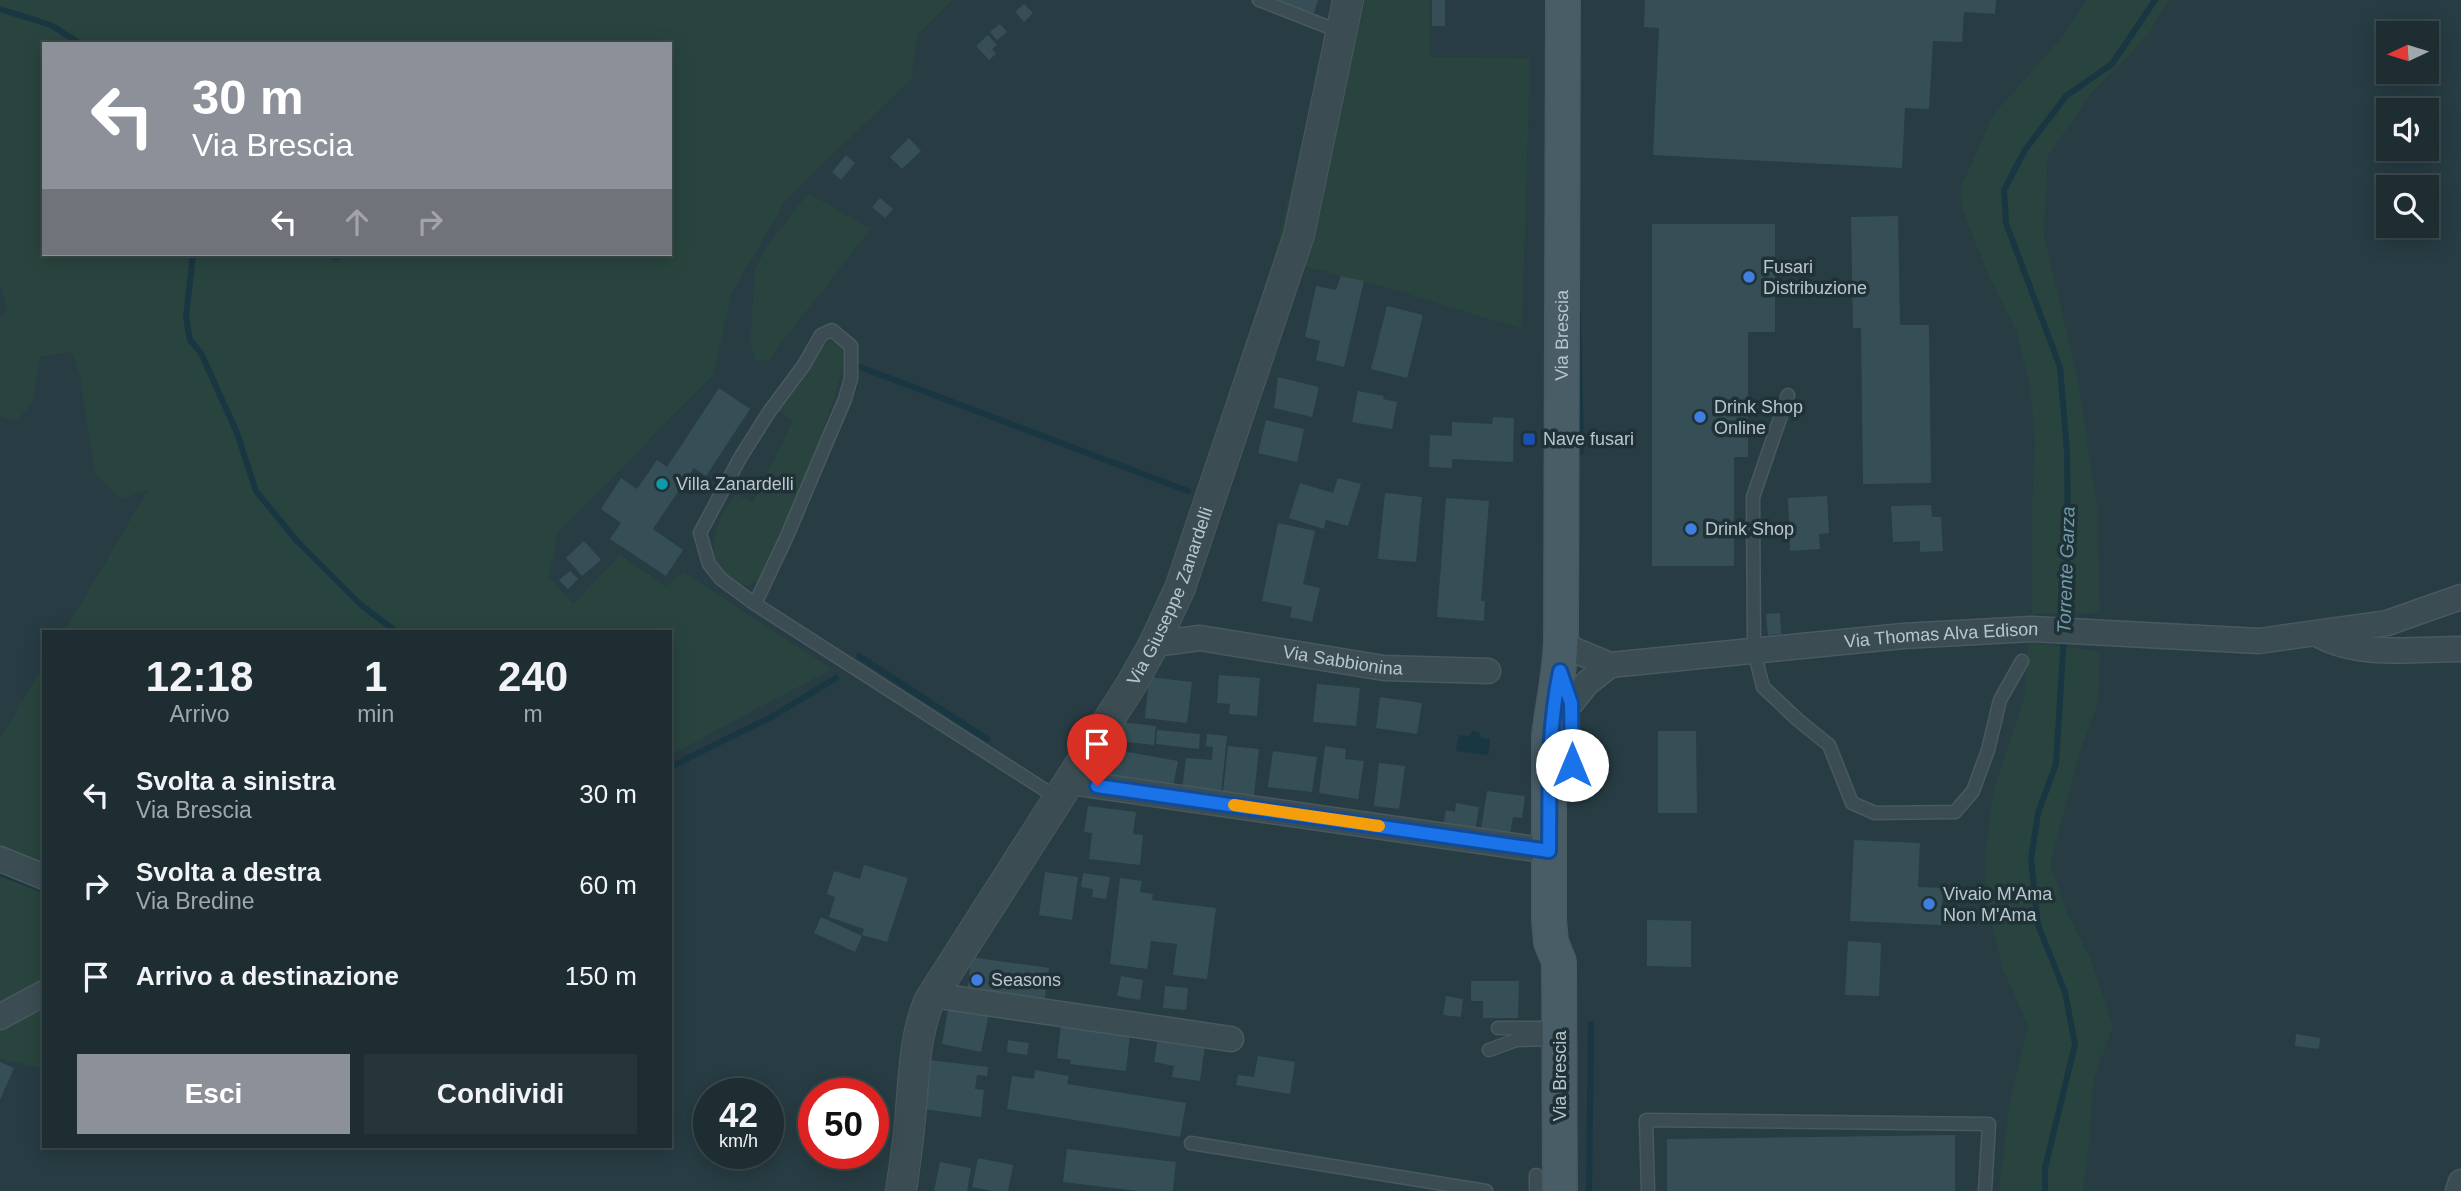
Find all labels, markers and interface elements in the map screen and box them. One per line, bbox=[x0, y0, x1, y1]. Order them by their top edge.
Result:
north arrow bbox=[2376, 21, 2440, 84]
map controls bbox=[2376, 21, 2439, 238]
icon: left bbox=[77, 70, 168, 161]
text: 30 m bbox=[192, 70, 304, 124]
button: sound bbox=[2376, 98, 2439, 161]
text: Via Brescia bbox=[192, 127, 353, 163]
button: search bbox=[2376, 175, 2439, 238]
icon: left bbox=[265, 203, 303, 241]
icon: ahead bbox=[338, 203, 376, 241]
icon: right bbox=[411, 203, 449, 241]
place label: Fusari Distribuzione bbox=[1763, 257, 1867, 298]
marker: Fusari Distribuzione bbox=[1741, 269, 1757, 285]
street label: Via Brescia bbox=[1552, 289, 1572, 381]
place label: Drink Shop Online bbox=[1714, 397, 1803, 438]
marker: Drink Shop Online bbox=[1692, 409, 1708, 425]
place label: Nave fusari bbox=[1543, 429, 1634, 449]
marker: Nave fusari bbox=[1521, 431, 1537, 447]
place label: Villa Zanardelli bbox=[676, 474, 794, 494]
marker: Villa Zanardelli bbox=[654, 476, 670, 492]
street label: Via Giuseppe Zanardelli bbox=[1123, 505, 1216, 689]
water label: Torrente Garza bbox=[2053, 506, 2079, 634]
place label: Drink Shop bbox=[1705, 519, 1794, 539]
marker: Drink Shop bbox=[1683, 521, 1699, 537]
street label: Via Thomas Alva Edison bbox=[1843, 619, 2039, 652]
street label: Via Sabbionina bbox=[1281, 642, 1404, 679]
text: 12:18 bbox=[146, 653, 253, 700]
text: 1 bbox=[364, 653, 387, 700]
text: 240 bbox=[498, 653, 568, 700]
text: Arrivo bbox=[170, 701, 230, 727]
text: min bbox=[357, 701, 394, 727]
text: m bbox=[524, 701, 543, 727]
pin bbox=[1067, 714, 1127, 786]
icon: arrive bbox=[1078, 725, 1116, 763]
position arrow bbox=[1535, 728, 1609, 802]
text: Svolta a sinistra bbox=[136, 766, 335, 796]
icon: left bbox=[77, 776, 115, 814]
text: 30 m bbox=[579, 779, 637, 809]
text: Via Brescia bbox=[136, 797, 252, 823]
text: Svolta a destra bbox=[136, 857, 321, 887]
icon: right bbox=[77, 867, 115, 905]
text: 60 m bbox=[579, 870, 637, 900]
place label: Vivaio M'Ama Non M'Ama bbox=[1943, 884, 2053, 925]
text: Via Bredine bbox=[136, 888, 255, 914]
marker: Vivaio M'Ama Non M'Ama bbox=[1921, 896, 1937, 912]
icon: arrive bbox=[77, 958, 115, 996]
text: Arrivo a destinazione bbox=[136, 961, 399, 991]
text: 150 m bbox=[565, 961, 637, 991]
place label: Seasons bbox=[991, 970, 1061, 990]
marker: Seasons bbox=[969, 972, 985, 988]
street label: Via Brescia bbox=[1550, 1030, 1570, 1121]
button: Esci bbox=[77, 1054, 350, 1134]
button: Condividi bbox=[364, 1054, 637, 1134]
speed limit sign: 50 bbox=[798, 1078, 889, 1169]
text: 42 bbox=[719, 1095, 758, 1134]
text: km/h bbox=[719, 1131, 758, 1151]

